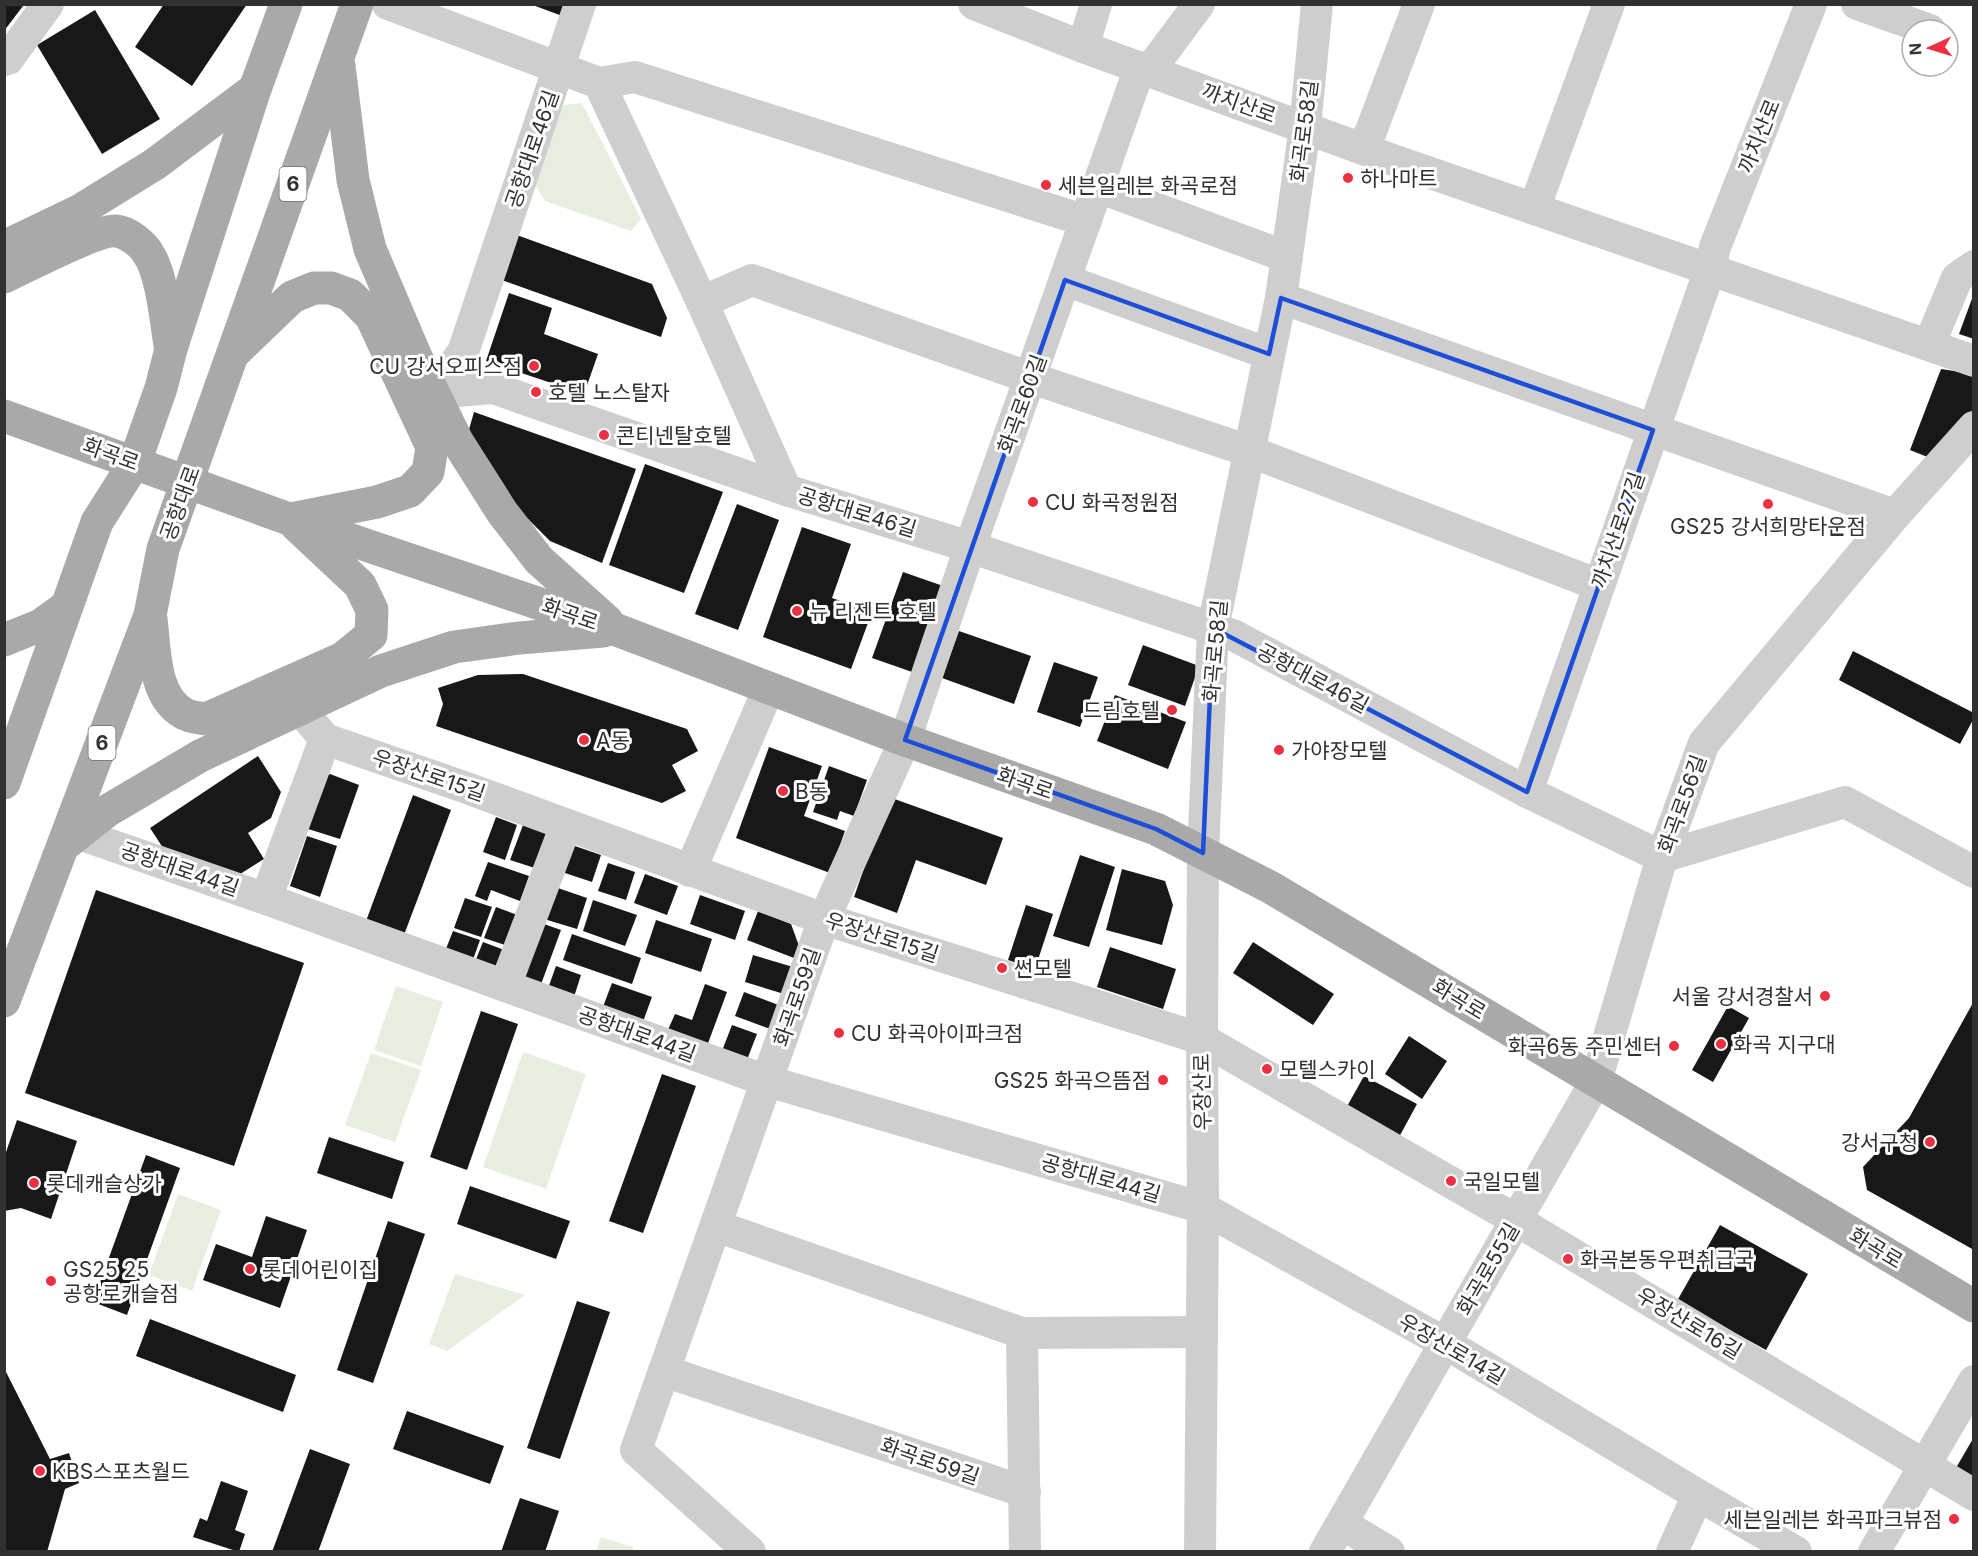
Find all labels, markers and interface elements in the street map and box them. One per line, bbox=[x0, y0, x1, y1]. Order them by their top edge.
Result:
north arrow bbox=[1900, 18, 1960, 78]
text: N bbox=[1905, 42, 1925, 56]
street label: 까치산로 bbox=[1198, 78, 1280, 128]
street label: 화곡로58길 bbox=[1285, 78, 1323, 184]
street label: 공항대로46길 bbox=[500, 87, 564, 211]
street label: 까치산로 bbox=[1733, 95, 1785, 177]
place label: 하나마트 bbox=[1360, 166, 1437, 191]
road number: 6 bbox=[280, 167, 306, 201]
marker: 하나마트 bbox=[1341, 171, 1355, 185]
place label: 세븐일레븐 화곡로점 bbox=[1058, 173, 1238, 198]
marker: 세븐일레븐 화곡로점 bbox=[1039, 178, 1053, 192]
street label: 화곡로60길 bbox=[993, 351, 1051, 457]
place label: CU 강서오피스점 bbox=[369, 354, 522, 379]
marker: CU 강서오피스점 bbox=[527, 359, 541, 373]
place label: 호텔 노스탈자 bbox=[548, 380, 670, 405]
marker: 호텔 노스탈자 bbox=[529, 385, 543, 399]
place label: 콘티넨탈호텔 bbox=[616, 423, 732, 448]
marker: 콘티넨탈호텔 bbox=[597, 428, 611, 442]
street label: 화곡로 bbox=[79, 432, 143, 476]
street label: 공항대로 bbox=[155, 462, 205, 544]
street label: 까치산로27길 bbox=[1586, 469, 1650, 591]
street label: 공항대로46길 bbox=[794, 482, 920, 542]
place label: CU 화곡정원점 bbox=[1045, 490, 1178, 515]
marker: CU 화곡정원점 bbox=[1026, 495, 1040, 509]
marker: GS25 강서희망타운점 bbox=[1761, 497, 1775, 511]
place label: GS25 강서희망타운점 bbox=[1670, 514, 1866, 539]
street label: 화곡로 bbox=[539, 593, 601, 635]
place label: 뉴 리젠트 호텔 bbox=[809, 599, 937, 624]
street label: 화곡로58길 bbox=[1198, 599, 1232, 703]
marker: 뉴 리젠트 호텔 bbox=[790, 604, 804, 618]
street label: 공항대로46길 bbox=[1253, 638, 1373, 718]
place label: 드림호텔 bbox=[1083, 698, 1160, 723]
marker: 드림호텔 bbox=[1165, 703, 1179, 717]
road number: 6 bbox=[88, 726, 116, 760]
place label: A동 bbox=[596, 728, 630, 753]
marker: A동 bbox=[577, 733, 591, 747]
place label: 가야장모텔 bbox=[1291, 738, 1388, 763]
marker: 가야장모텔 bbox=[1272, 743, 1286, 757]
street label: 우장산로15길 bbox=[369, 744, 489, 806]
street label: 화곡로56길 bbox=[1653, 751, 1711, 857]
street label: 화곡로 bbox=[994, 762, 1056, 804]
place label: B동 bbox=[795, 779, 828, 804]
marker: B동 bbox=[776, 784, 790, 798]
street label: 공항대로44길 bbox=[117, 837, 243, 901]
street label: 우장산로15길 bbox=[822, 907, 942, 967]
street label: 화곡로59길 bbox=[768, 944, 826, 1050]
place label: 썬모텔 bbox=[1014, 956, 1072, 981]
marker: 썬모텔 bbox=[995, 961, 1009, 975]
street label: 화곡로 bbox=[1428, 973, 1490, 1025]
place label: 서울 강서경찰서 bbox=[1672, 984, 1813, 1009]
marker: 서울 강서경찰서 bbox=[1818, 989, 1832, 1003]
street label: 공항대로44길 bbox=[575, 1001, 699, 1067]
place label: CU 화곡아이파크점 bbox=[851, 1021, 1023, 1046]
marker: CU 화곡아이파크점 bbox=[832, 1026, 846, 1040]
place label: 화곡 지구대 bbox=[1733, 1032, 1836, 1057]
place label: 화곡6동 주민센터 bbox=[1508, 1034, 1662, 1059]
marker: 화곡 지구대 bbox=[1714, 1037, 1728, 1051]
marker: 화곡6동 주민센터 bbox=[1667, 1039, 1681, 1053]
street label: 우장산로 bbox=[1189, 1053, 1215, 1131]
place label: 모텔스카이 bbox=[1279, 1057, 1376, 1082]
marker: 모텔스카이 bbox=[1260, 1062, 1274, 1076]
place label: GS25 화곡으뜸점 bbox=[994, 1068, 1151, 1093]
marker: GS25 화곡으뜸점 bbox=[1156, 1073, 1170, 1087]
place label: 강서구청 bbox=[1841, 1130, 1918, 1155]
marker: 강서구청 bbox=[1923, 1135, 1937, 1149]
street label: 공항대로44길 bbox=[1038, 1149, 1164, 1207]
place label: 국일모텔 bbox=[1463, 1169, 1540, 1194]
place label: 롯데캐슬상가 bbox=[46, 1171, 162, 1196]
marker: 국일모텔 bbox=[1444, 1174, 1458, 1188]
marker: 롯데캐슬상가 bbox=[27, 1176, 41, 1190]
street label: 화곡로55길 bbox=[1451, 1218, 1525, 1320]
street label: 화곡로 bbox=[1845, 1222, 1907, 1274]
place label: 화곡본동우편취급국 bbox=[1580, 1247, 1754, 1272]
marker: 화곡본동우편취급국 bbox=[1561, 1252, 1575, 1266]
place label: GS25 25 공항로캐슬점 bbox=[63, 1257, 179, 1306]
place label: 롯데어린이집 bbox=[262, 1257, 378, 1282]
marker: 롯데어린이집 bbox=[243, 1262, 257, 1276]
marker: GS25 25 공항로캐슬점 bbox=[44, 1274, 58, 1288]
street label: 우장산로16길 bbox=[1632, 1282, 1746, 1364]
street label: 우장산로14길 bbox=[1394, 1308, 1510, 1390]
street label: 화곡로59길 bbox=[877, 1432, 983, 1490]
place label: KBS스포츠월드 bbox=[52, 1459, 190, 1484]
marker: KBS스포츠월드 bbox=[33, 1464, 47, 1478]
place label: 세븐일레븐 화곡파크뷰점 bbox=[1724, 1507, 1942, 1532]
marker: 세븐일레븐 화곡파크뷰점 bbox=[1947, 1512, 1961, 1526]

